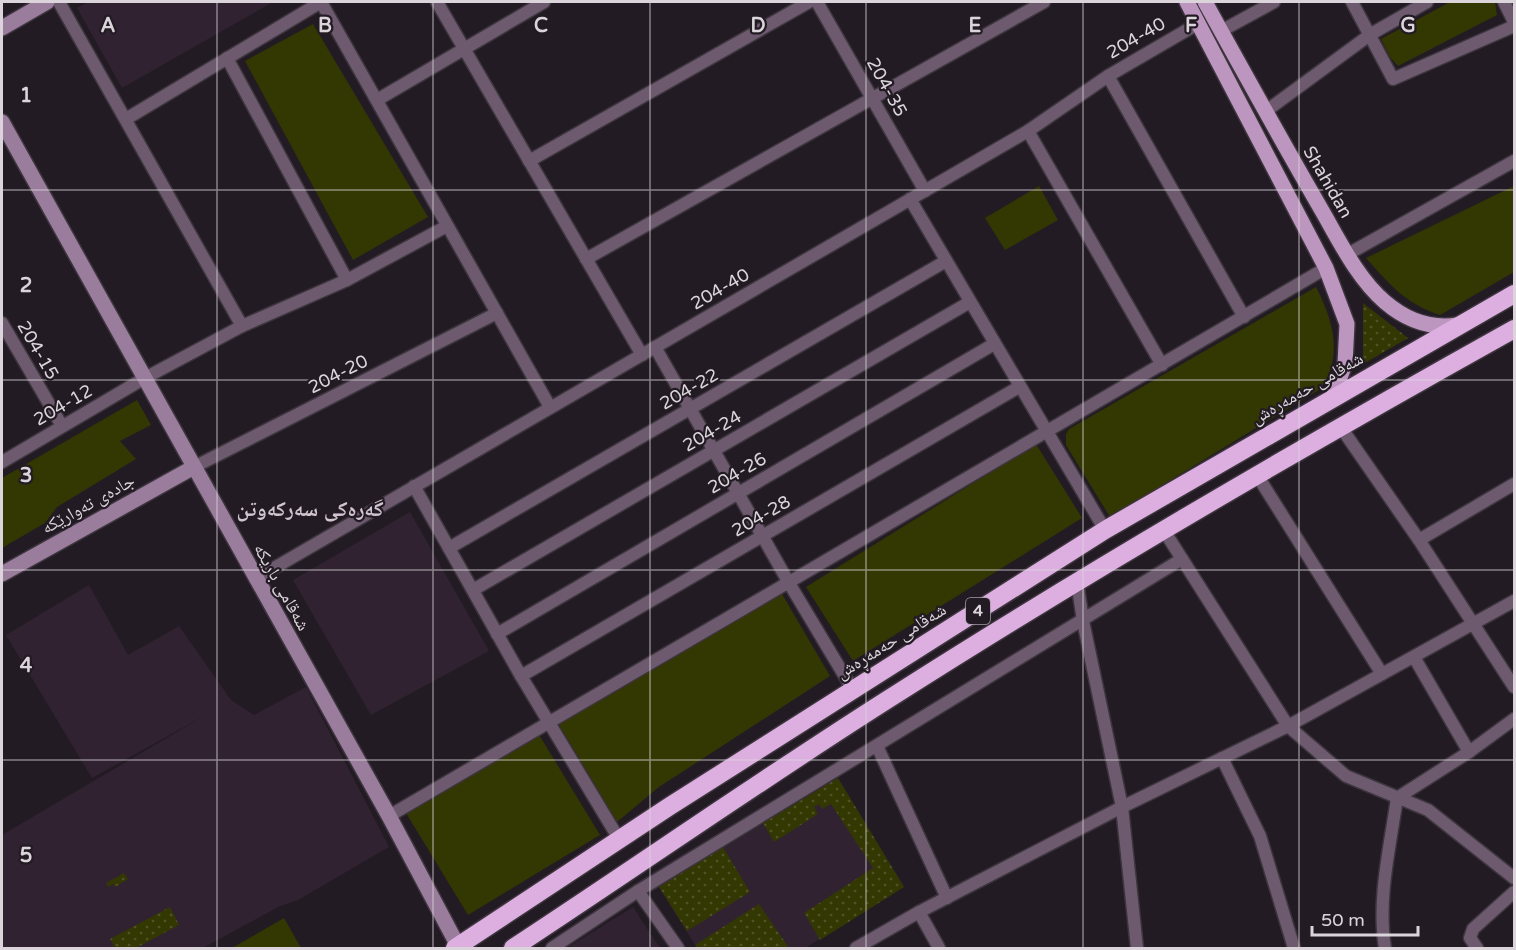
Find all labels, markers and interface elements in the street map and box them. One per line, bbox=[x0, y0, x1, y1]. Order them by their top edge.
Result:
street label: 204-40 bbox=[1103, 12, 1169, 64]
text: A bbox=[101, 14, 116, 38]
text: B bbox=[318, 14, 332, 38]
text: C bbox=[534, 14, 548, 38]
text: D bbox=[750, 14, 766, 38]
text: E bbox=[969, 14, 982, 38]
text: F bbox=[1185, 14, 1197, 38]
text: G bbox=[1400, 14, 1416, 38]
street label: 204-35 bbox=[862, 54, 912, 120]
text: 1 bbox=[20, 84, 32, 108]
street label: Shahidan bbox=[1298, 142, 1358, 222]
street label: 204-40 bbox=[687, 263, 753, 315]
text: 2 bbox=[20, 274, 32, 298]
street label: 204-15 bbox=[12, 317, 64, 383]
street label: شەقامی حەمەڕەش bbox=[1247, 347, 1368, 431]
street label: 204-20 bbox=[304, 350, 372, 398]
street label: 204-22 bbox=[656, 363, 722, 415]
street label: 204-12 bbox=[30, 379, 96, 431]
street label: 204-24 bbox=[679, 405, 745, 457]
street label: 204-26 bbox=[704, 447, 770, 499]
text: 3 bbox=[20, 464, 32, 488]
street label: جادەی تەوارێکە bbox=[38, 469, 138, 539]
street label: 204-28 bbox=[728, 490, 794, 542]
district label: گەرەکی سەرکەوتن bbox=[237, 497, 383, 522]
street label: شەقامی باریکە bbox=[249, 540, 315, 634]
street label: شەقامی حەمەڕەش bbox=[832, 598, 952, 686]
road number: 4 bbox=[966, 598, 990, 624]
text: 4 bbox=[20, 654, 33, 678]
text: 5 bbox=[20, 844, 32, 868]
scale bar bbox=[1312, 899, 1418, 937]
text: 50 m bbox=[1321, 909, 1365, 931]

